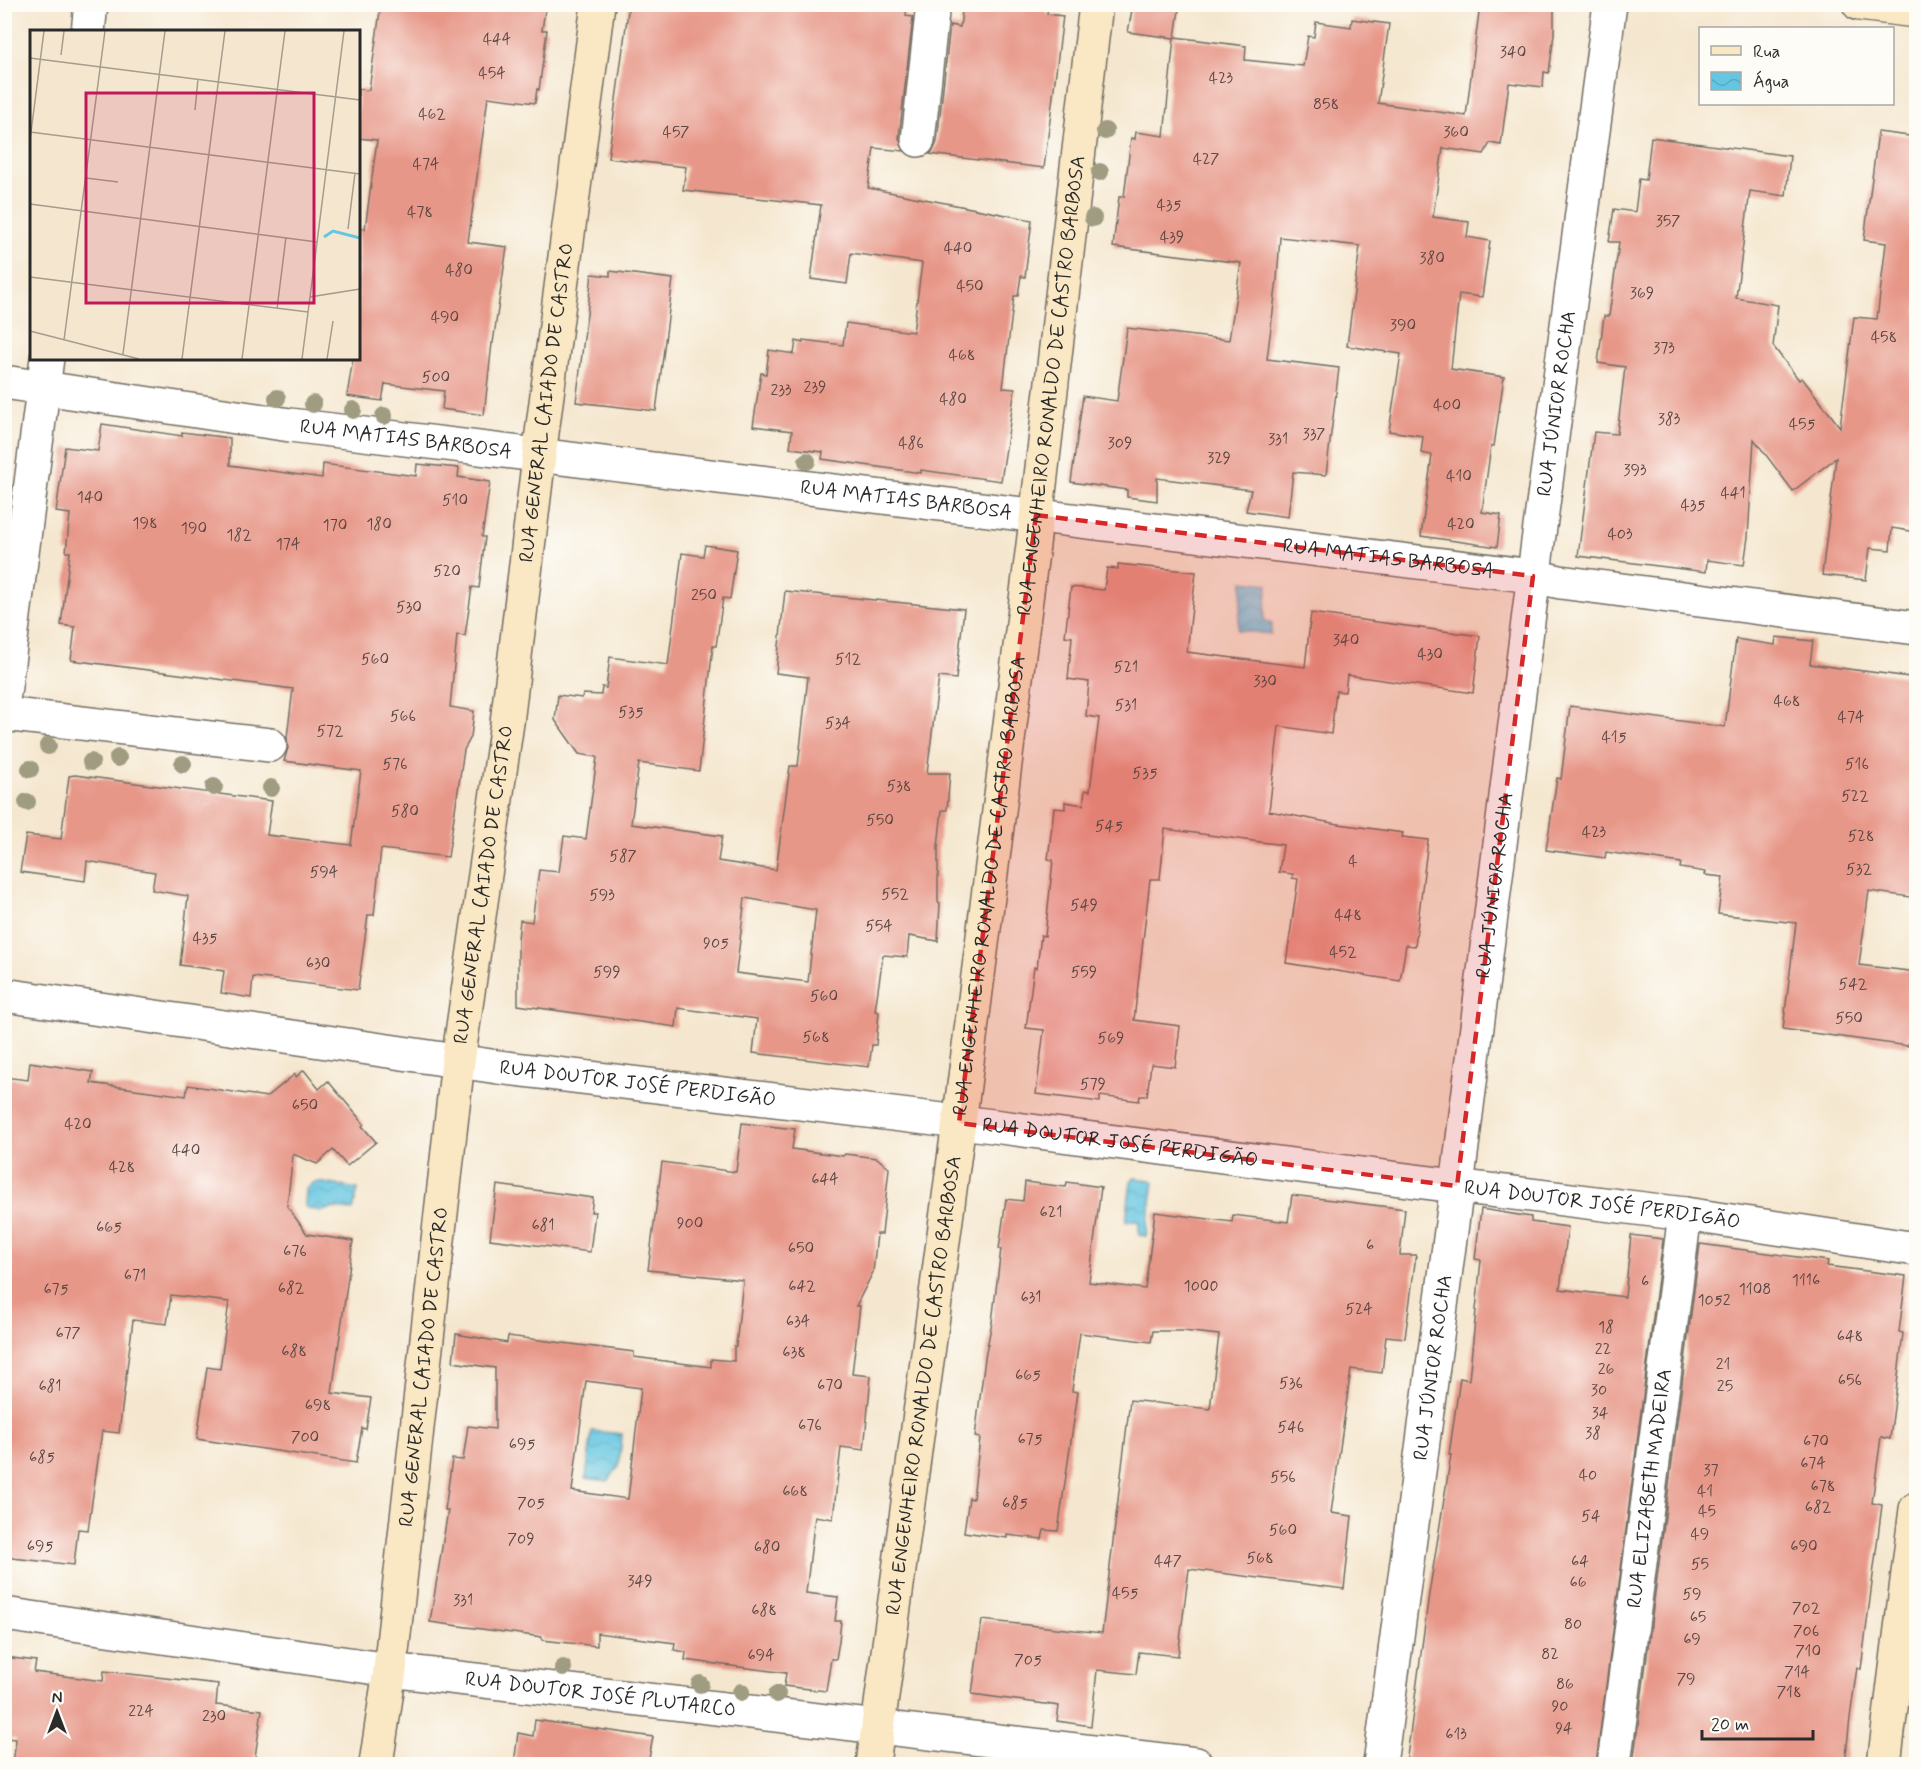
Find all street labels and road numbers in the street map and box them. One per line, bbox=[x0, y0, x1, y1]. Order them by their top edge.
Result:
street label: RUA ENGENHEIRO RONALDO DE CASTRO BARBOSA bbox=[1011, 154, 1092, 617]
street label: RUA GENERAL CAIADO DE CASTRO bbox=[513, 241, 580, 564]
street label: RUA JÚNIOR ROCHA bbox=[1531, 309, 1582, 498]
street label: RUA MATIAS BARBOSA bbox=[298, 413, 513, 465]
street label: RUA MATIAS BARBOSA bbox=[799, 474, 1014, 526]
street label: RUA MATIAS BARBOSA bbox=[1281, 532, 1496, 585]
street label: RUA ENGENHEIRO RONALDO DE CASTRO BARBOSA bbox=[947, 654, 1032, 1117]
street label: RUA GENERAL CAIADO DE CASTRO bbox=[447, 724, 520, 1046]
street label: RUA JÚNIOR ROCHA bbox=[1470, 791, 1520, 980]
street label: RUA DOUTOR JOSÉ PERDIGÃO bbox=[498, 1054, 777, 1114]
street label: RUA DOUTOR JOSÉ PERDIGÃO bbox=[981, 1111, 1260, 1174]
street label: RUA ENGENHEIRO RONALDO DE CASTRO BARBOSA bbox=[880, 1154, 968, 1617]
street label: RUA DOUTOR JOSÉ PERDIGÃO bbox=[1463, 1174, 1742, 1236]
street label: RUA GENERAL CAIADO DE CASTRO bbox=[393, 1206, 455, 1528]
street label: RUA JÚNIOR ROCHA bbox=[1407, 1273, 1459, 1462]
street label: RUA ELIZABETH MADEIRA bbox=[1621, 1367, 1678, 1610]
street label: RUA DOUTOR JOSÉ PLUTARCO bbox=[464, 1665, 737, 1724]

